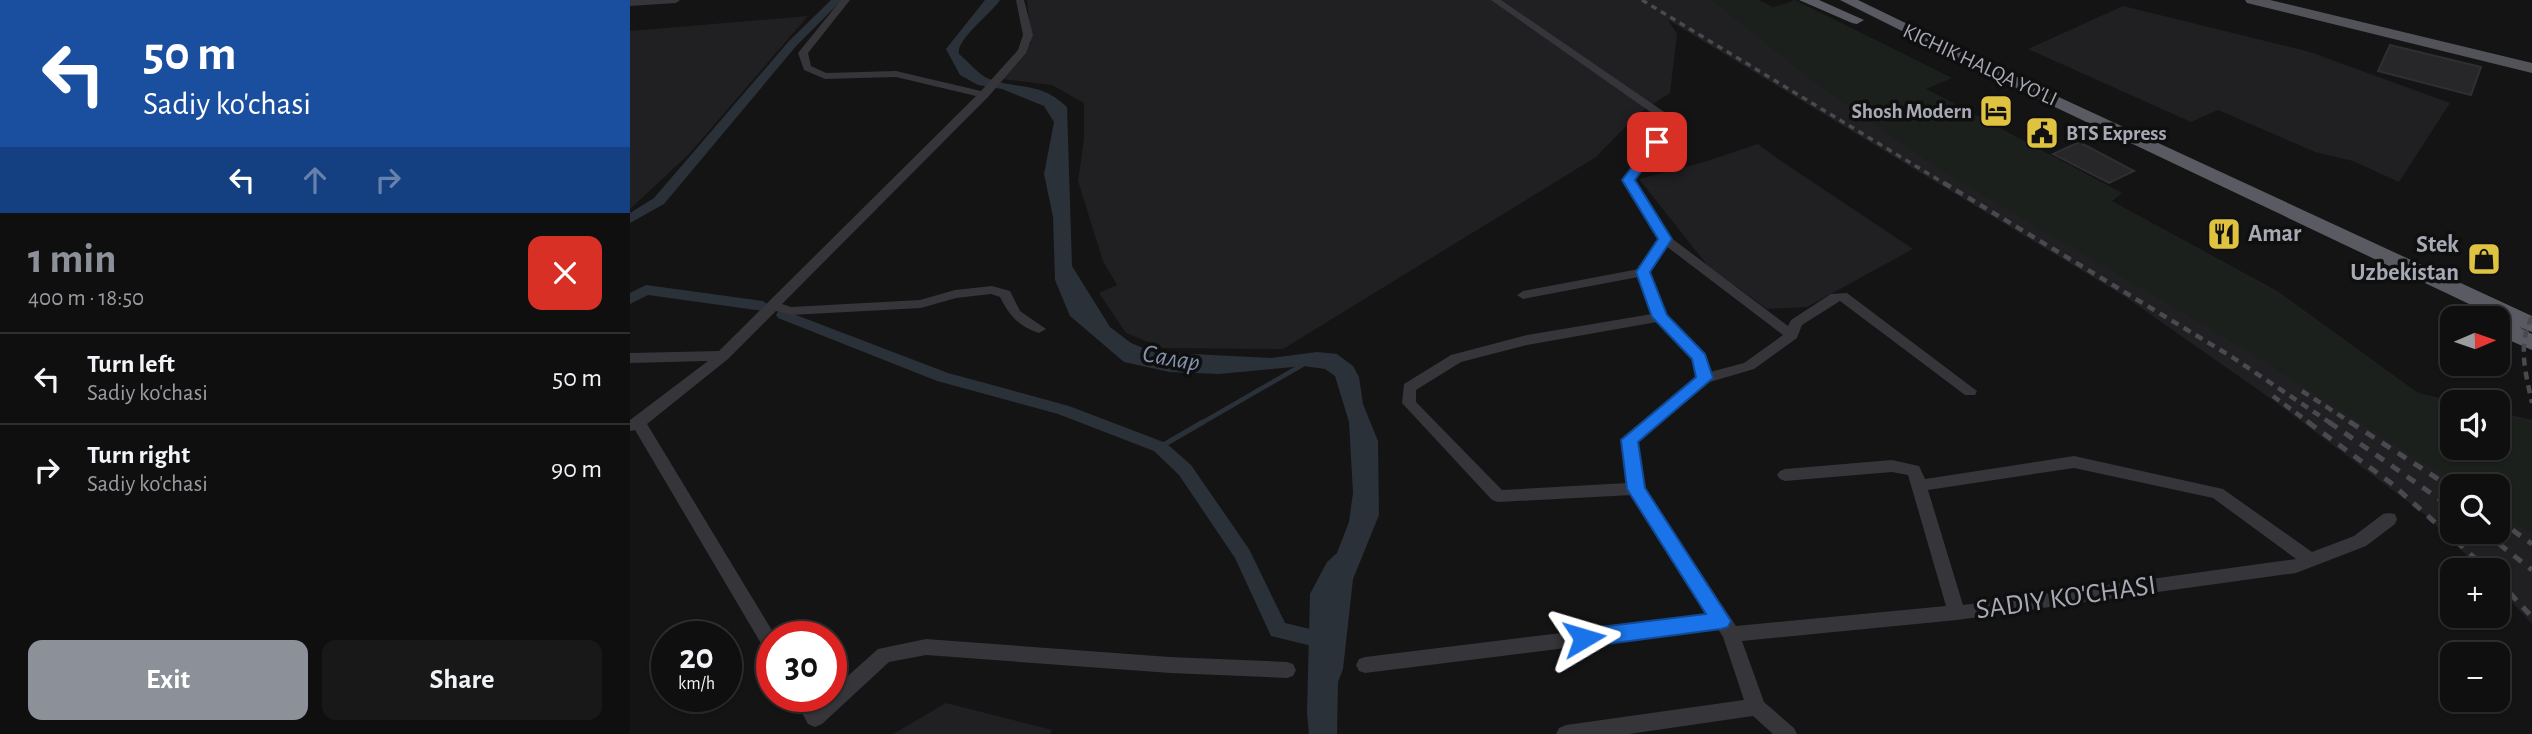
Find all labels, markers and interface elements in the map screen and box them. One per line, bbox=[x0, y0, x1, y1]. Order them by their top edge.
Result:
street label: KICHIK HALQA YO'LI bbox=[1900, 20, 2060, 110]
icon: left bbox=[28, 28, 119, 119]
text: 50 m bbox=[143, 30, 237, 79]
text: Sadiy ko'chasi bbox=[143, 88, 311, 120]
hotel icon: Shosh Modern bbox=[1977, 92, 2015, 130]
place label: Shosh Modern bbox=[1852, 101, 1972, 122]
pin bbox=[1627, 112, 1687, 172]
public building icon: BTS Express bbox=[2023, 114, 2061, 152]
icon: arrive bbox=[1638, 123, 1676, 161]
place label: BTS Express bbox=[2066, 123, 2166, 144]
icon: left bbox=[223, 161, 261, 199]
icon: ahead bbox=[296, 161, 334, 199]
icon: right bbox=[369, 161, 407, 199]
restaurant icon: Amar bbox=[2205, 215, 2243, 253]
place label: Amar bbox=[2248, 222, 2302, 246]
place label: Stek Uzbekistan bbox=[2350, 233, 2459, 285]
button: close bbox=[528, 236, 602, 310]
text: 1 min bbox=[28, 238, 117, 280]
shop icon: Stek Uzbekistan bbox=[2465, 240, 2503, 278]
text: 400 m · 18:50 bbox=[28, 287, 144, 310]
north arrow bbox=[2440, 306, 2510, 376]
map controls bbox=[2440, 306, 2510, 712]
water label: Салар bbox=[1140, 340, 1202, 376]
text: Turn left bbox=[87, 351, 175, 377]
icon: left bbox=[28, 360, 66, 398]
text: 50 m bbox=[552, 365, 602, 391]
text: Sadiy ko'chasi bbox=[87, 382, 208, 405]
button: sound bbox=[2440, 390, 2510, 460]
text: Turn right bbox=[87, 442, 190, 468]
icon: right bbox=[28, 451, 66, 489]
text: 90 m bbox=[551, 456, 602, 482]
text: Sadiy ko'chasi bbox=[87, 473, 208, 496]
button: search bbox=[2440, 474, 2510, 544]
button: + bbox=[2440, 558, 2510, 628]
street label: SADIY KO'CHASI bbox=[1974, 572, 2158, 624]
position arrow bbox=[1547, 601, 1621, 675]
speed limit sign: 30 bbox=[756, 621, 847, 712]
button: Exit bbox=[28, 640, 308, 720]
button: Share bbox=[322, 640, 602, 720]
text: 20 bbox=[679, 640, 714, 675]
button: − bbox=[2440, 642, 2510, 712]
text: km/h bbox=[678, 675, 715, 693]

